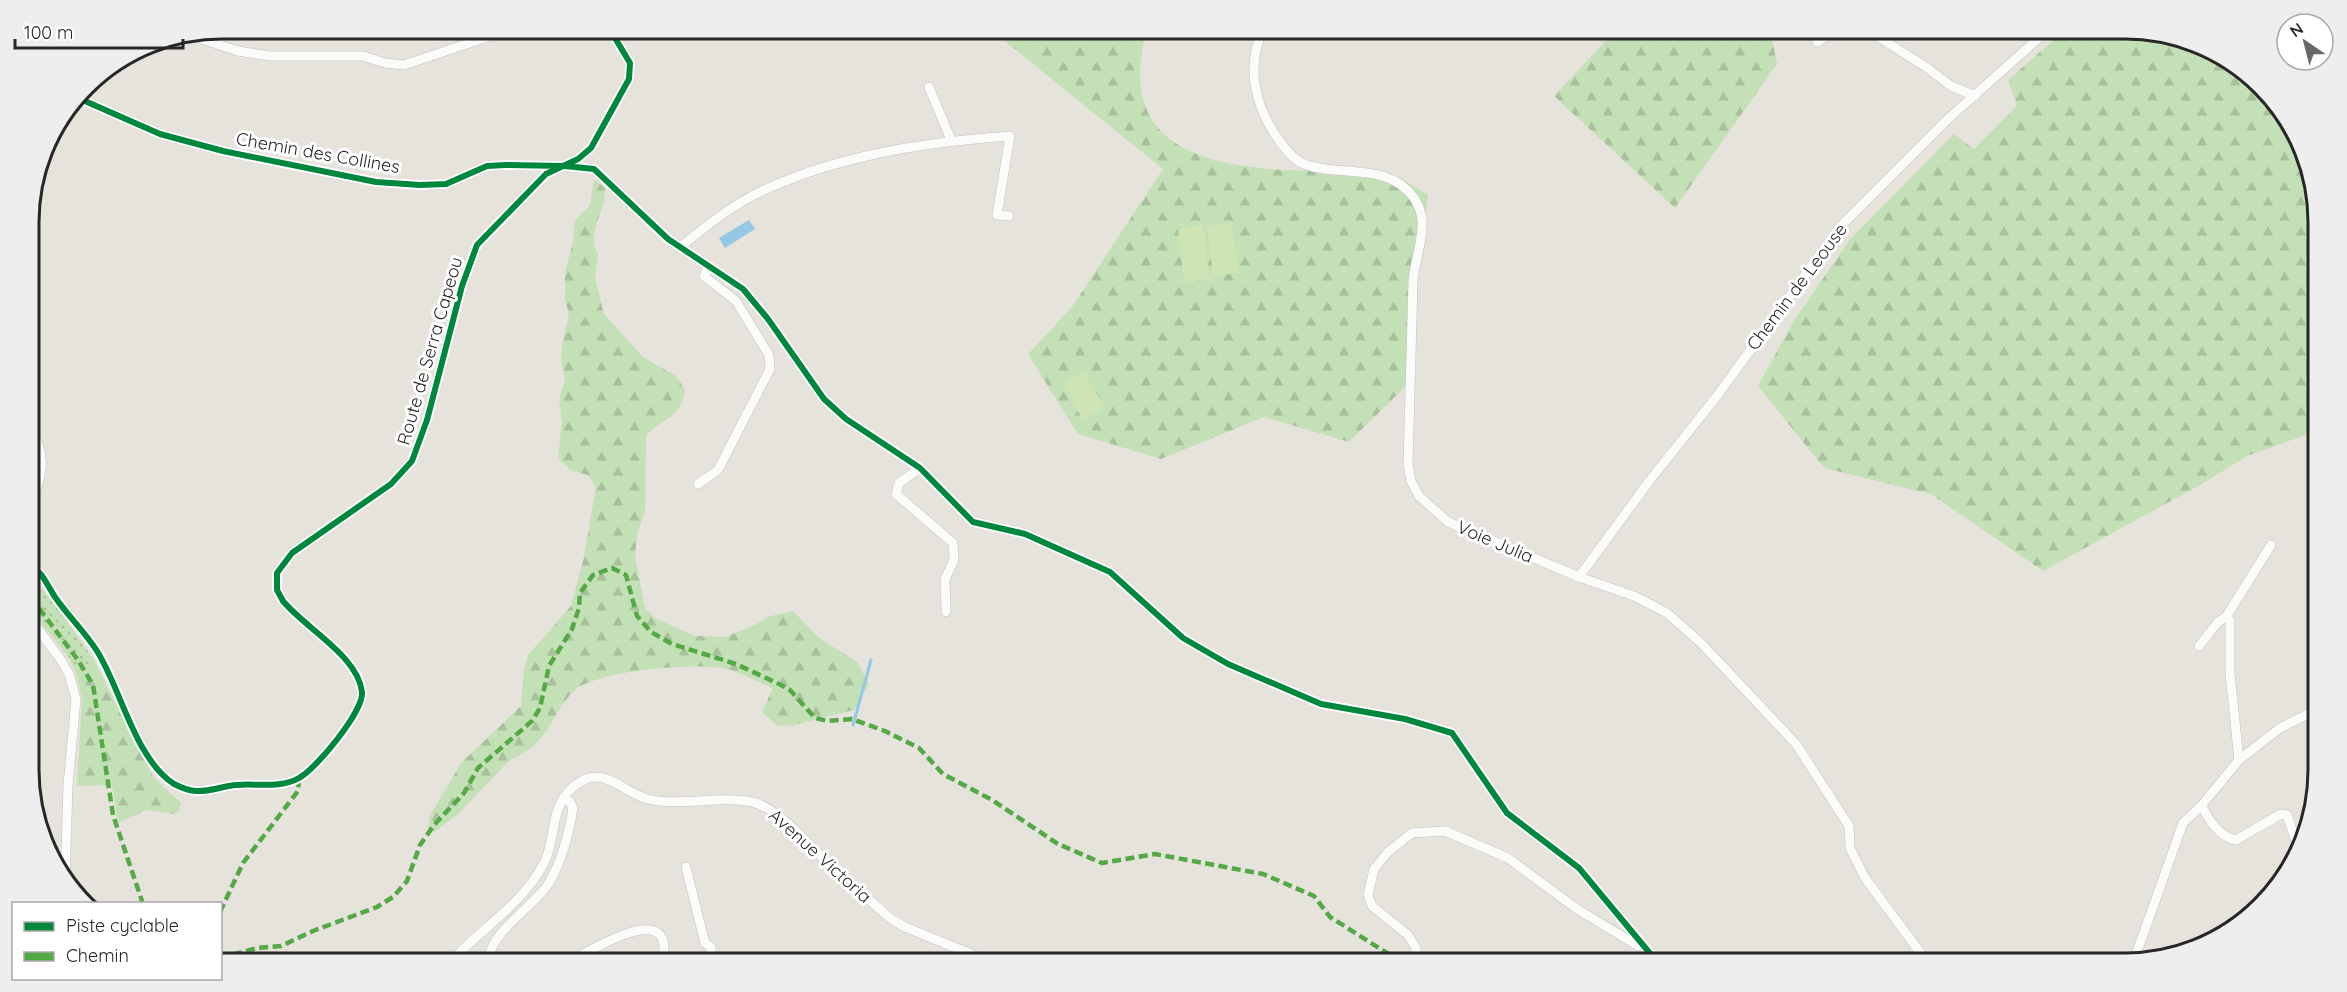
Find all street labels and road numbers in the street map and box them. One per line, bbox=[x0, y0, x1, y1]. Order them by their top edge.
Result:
street label: Chemin des Collines bbox=[234, 127, 402, 178]
street label: Chemin de Leouse bbox=[1741, 219, 1852, 355]
street label: Route de Serra Capeou bbox=[392, 254, 467, 448]
street label: Voie Julia bbox=[1454, 515, 1537, 568]
street label: Avenue Victoria bbox=[764, 804, 876, 908]

